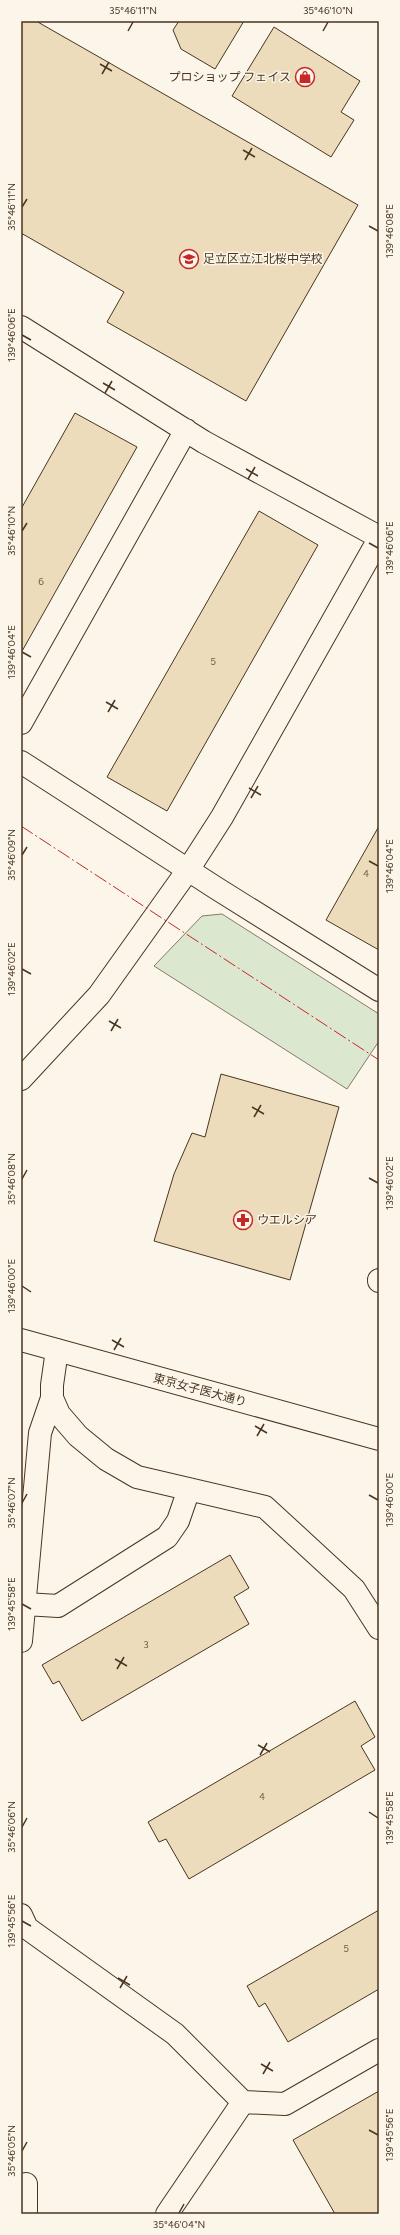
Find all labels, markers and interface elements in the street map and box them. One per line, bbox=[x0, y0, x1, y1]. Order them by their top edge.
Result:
text: 35°46'11"N bbox=[109, 4, 157, 17]
text: 35°46'10"N bbox=[303, 4, 353, 17]
shop icon: プロショップ フェイス bbox=[294, 66, 316, 88]
place label: プロショップ フェイス bbox=[168, 70, 291, 84]
text: 35°46'11"N bbox=[5, 183, 18, 231]
text: 139°46'08"E bbox=[383, 204, 396, 258]
school or university icon: 足立区立江北桜中学校 bbox=[178, 248, 200, 270]
place label: 足立区立江北桜中学校 bbox=[203, 252, 323, 266]
text: 139°46'06"E bbox=[5, 308, 18, 362]
text: 35°46'10"N bbox=[5, 506, 18, 556]
text: 139°46'06"E bbox=[383, 521, 396, 575]
house number: 6 bbox=[38, 575, 44, 588]
text: 139°46'04"E bbox=[5, 625, 18, 679]
house number: 5 bbox=[210, 655, 216, 668]
text: 35°46'09"N bbox=[5, 829, 18, 881]
text: 139°46'04"E bbox=[383, 839, 396, 893]
house number: 4 bbox=[363, 867, 369, 880]
text: 139°46'02"E bbox=[5, 942, 18, 996]
text: 35°46'08"N bbox=[5, 1153, 18, 1205]
text: 139°46'02"E bbox=[383, 1156, 396, 1210]
pharmacy icon: ウエルシア bbox=[232, 1209, 254, 1231]
place label: ウエルシア bbox=[257, 1213, 317, 1227]
text: 139°46'00"E bbox=[5, 1259, 18, 1313]
street label: 東京女子医大通り bbox=[152, 1371, 248, 1409]
text: 139°46'00"E bbox=[383, 1473, 396, 1527]
text: 35°46'07"N bbox=[5, 1477, 18, 1529]
text: 139°45'58"E bbox=[5, 1577, 18, 1631]
house number: 3 bbox=[143, 1638, 149, 1651]
house number: 4 bbox=[259, 1790, 265, 1803]
text: 139°45'58"E bbox=[383, 1791, 396, 1845]
text: 35°46'06"N bbox=[5, 1801, 18, 1853]
text: 139°45'56"E bbox=[5, 1894, 18, 1948]
house number: 5 bbox=[343, 1942, 349, 1955]
text: 139°45'56"E bbox=[383, 2108, 396, 2162]
text: 35°46'05"N bbox=[5, 2125, 18, 2177]
text: 35°46'04"N bbox=[153, 2218, 205, 2231]

